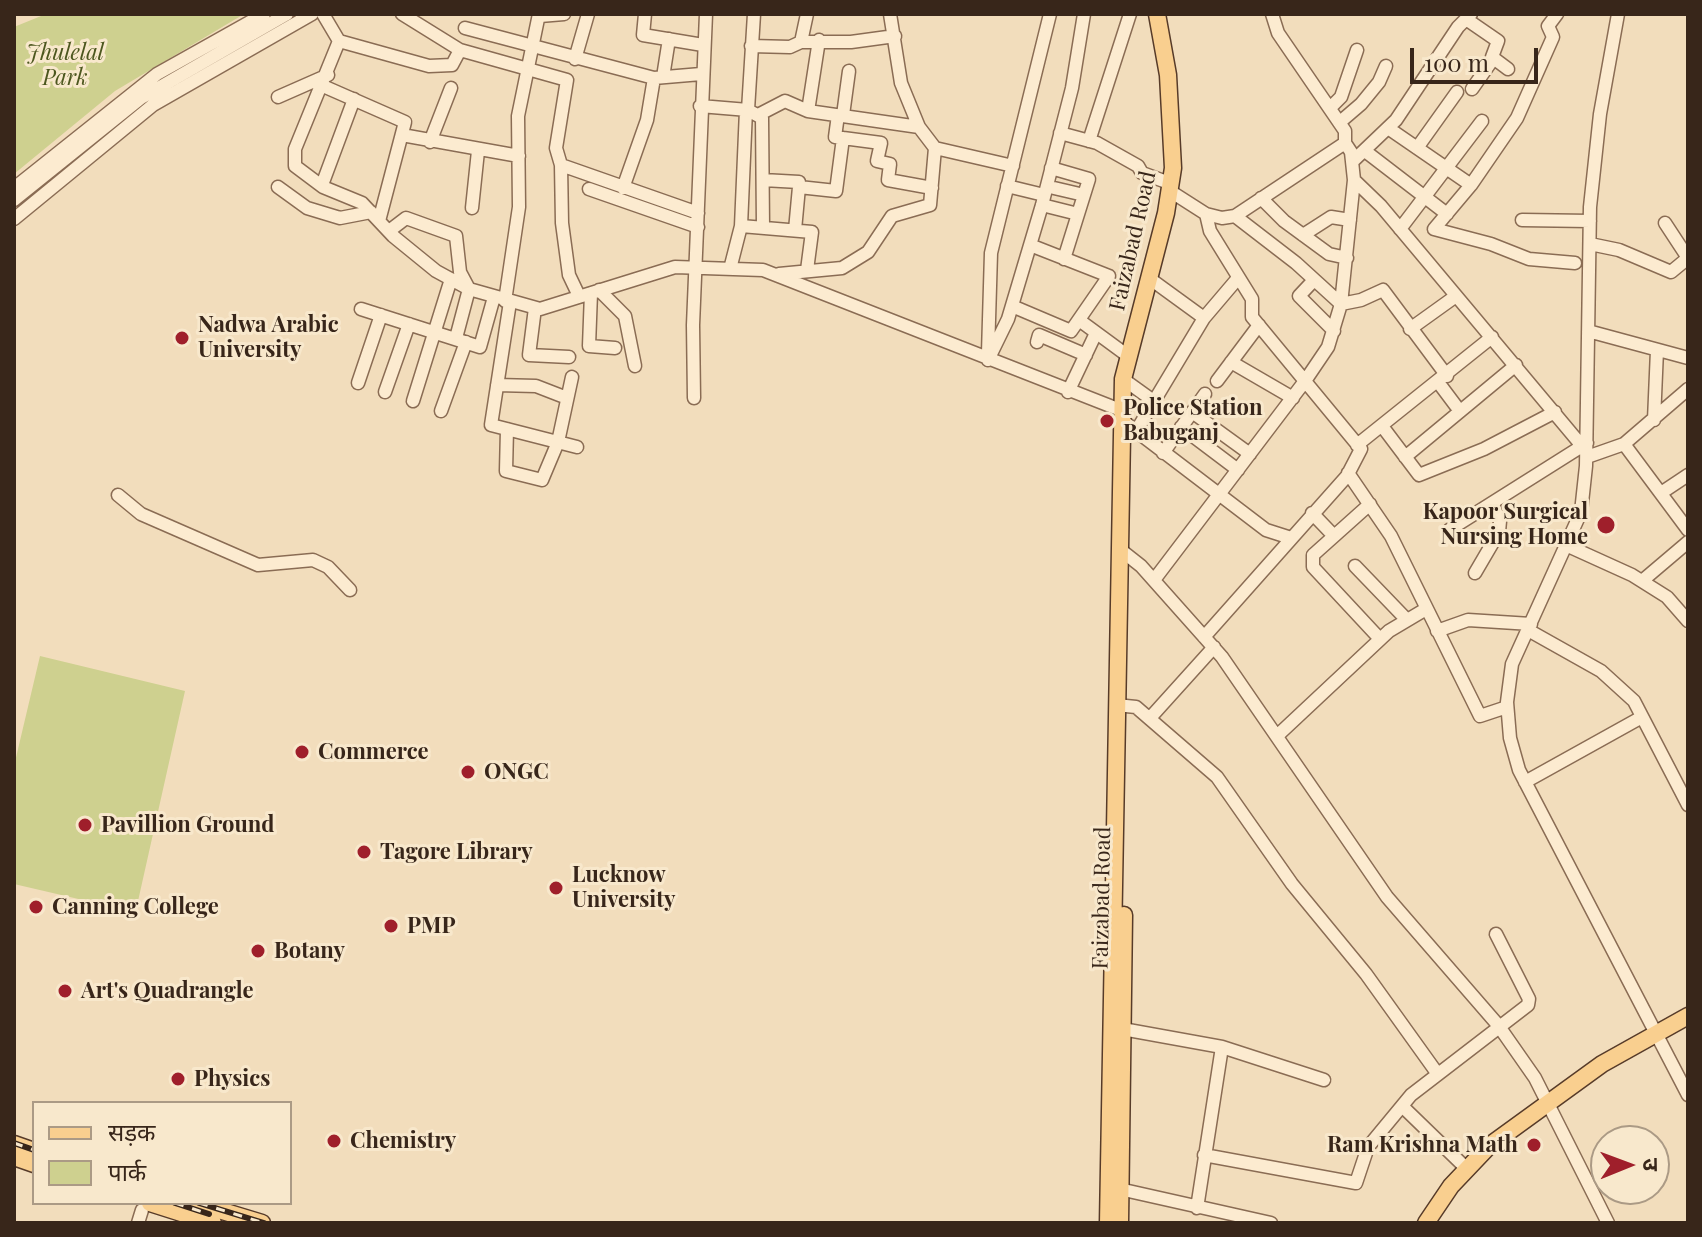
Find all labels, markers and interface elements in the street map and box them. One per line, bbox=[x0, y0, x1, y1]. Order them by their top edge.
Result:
scale bar bbox=[1414, 32, 1542, 82]
park label: Jhulelal Park bbox=[26, 40, 104, 92]
text: 100 m bbox=[1424, 46, 1489, 78]
street label: Faizabad Road bbox=[1104, 169, 1162, 313]
place label: Nadwa Arabic University bbox=[198, 312, 339, 364]
marker: Nadwa Arabic University bbox=[173, 329, 191, 347]
place label: Police Station Babuganj bbox=[1123, 395, 1262, 446]
marker: Police Station Babuganj bbox=[1098, 412, 1116, 430]
place label: Kapoor Surgical Nursing Home bbox=[1423, 499, 1588, 550]
marker: Kapoor Surgical Nursing Home bbox=[1595, 514, 1617, 536]
place label: Commerce bbox=[318, 739, 429, 765]
marker: Commerce bbox=[293, 743, 311, 761]
place label: ONGC bbox=[484, 759, 549, 785]
marker: ONGC bbox=[459, 763, 477, 781]
place label: Pavillion Ground bbox=[101, 812, 275, 838]
marker: Pavillion Ground bbox=[76, 816, 94, 834]
street label: Faizabad Road bbox=[1088, 826, 1116, 970]
place label: Tagore Library bbox=[380, 839, 533, 865]
marker: Tagore Library bbox=[355, 843, 373, 861]
place label: Lucknow University bbox=[572, 862, 675, 914]
marker: Lucknow University bbox=[547, 879, 565, 897]
place label: Canning College bbox=[52, 894, 219, 920]
marker: Canning College bbox=[27, 898, 45, 916]
place label: PMP bbox=[407, 913, 455, 939]
marker: PMP bbox=[382, 917, 400, 935]
place label: Botany bbox=[274, 938, 345, 964]
marker: Botany bbox=[249, 942, 267, 960]
place label: Art's Quadrangle bbox=[81, 978, 254, 1004]
marker: Art's Quadrangle bbox=[56, 982, 74, 1000]
place label: Physics bbox=[194, 1066, 270, 1092]
marker: Physics bbox=[169, 1070, 187, 1088]
legend bbox=[32, 1101, 292, 1205]
text: सड़क bbox=[108, 1115, 156, 1147]
north arrow bbox=[1590, 1125, 1670, 1205]
place label: Chemistry bbox=[350, 1128, 456, 1154]
marker: Chemistry bbox=[325, 1132, 343, 1150]
place label: Ram Krishna Math bbox=[1327, 1132, 1518, 1158]
marker: Ram Krishna Math bbox=[1525, 1136, 1543, 1154]
text: पार्क bbox=[108, 1155, 146, 1187]
text: उ bbox=[1637, 1158, 1667, 1171]

